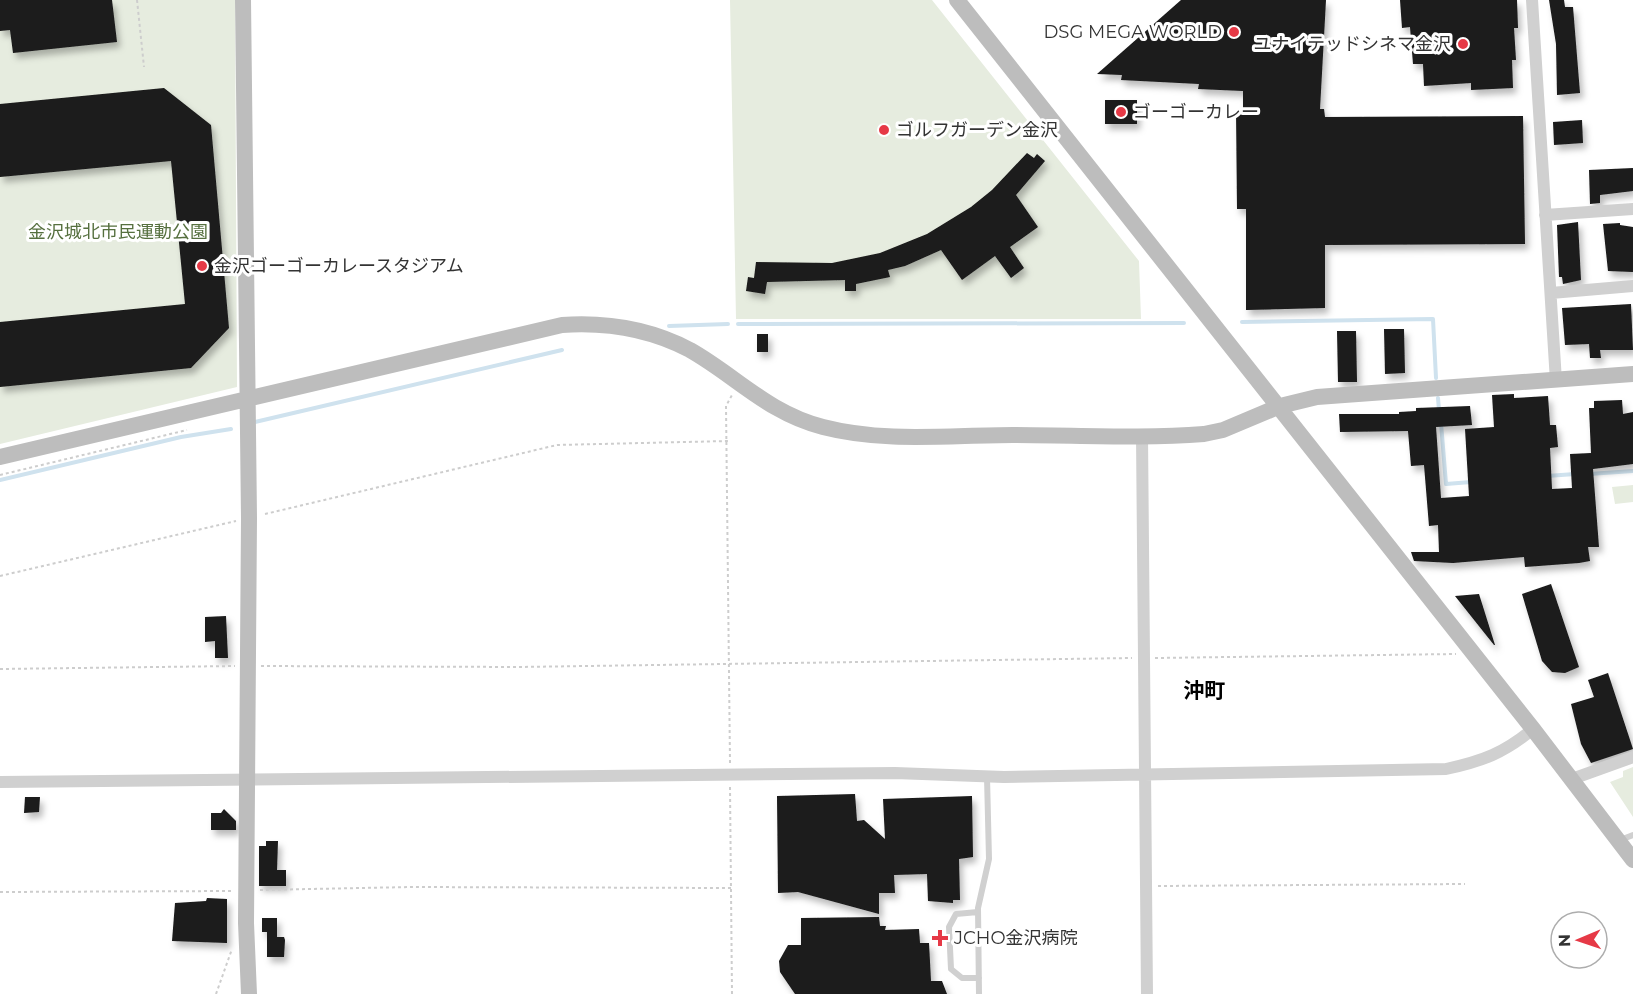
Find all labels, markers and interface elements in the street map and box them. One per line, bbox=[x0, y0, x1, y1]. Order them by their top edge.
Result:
place label: DSG MEGA WORLD bbox=[1044, 21, 1222, 43]
marker: DSG MEGA WORLD bbox=[1227, 25, 1241, 39]
place label: ユナイテッドシネマ金沢 bbox=[1253, 33, 1451, 55]
marker: ユナイテッドシネマ金沢 bbox=[1456, 37, 1470, 51]
place label: ゴーゴーカレー bbox=[1133, 101, 1259, 123]
marker: ゴーゴーカレー bbox=[1114, 105, 1128, 119]
place label: ゴルフガーデン金沢 bbox=[896, 119, 1058, 141]
marker: ゴルフガーデン金沢 bbox=[877, 123, 891, 137]
park label: 金沢城北市民運動公園 bbox=[28, 221, 208, 243]
place label: 金沢ゴーゴーカレースタジアム bbox=[214, 255, 464, 277]
marker: 金沢ゴーゴーカレースタジアム bbox=[195, 259, 209, 273]
district label: 沖町 bbox=[1183, 678, 1225, 703]
north arrow bbox=[1549, 910, 1609, 970]
place label: JCHO金沢病院 bbox=[953, 927, 1078, 949]
marker: JCHO金沢病院 bbox=[931, 929, 949, 947]
text: N bbox=[1555, 934, 1574, 947]

